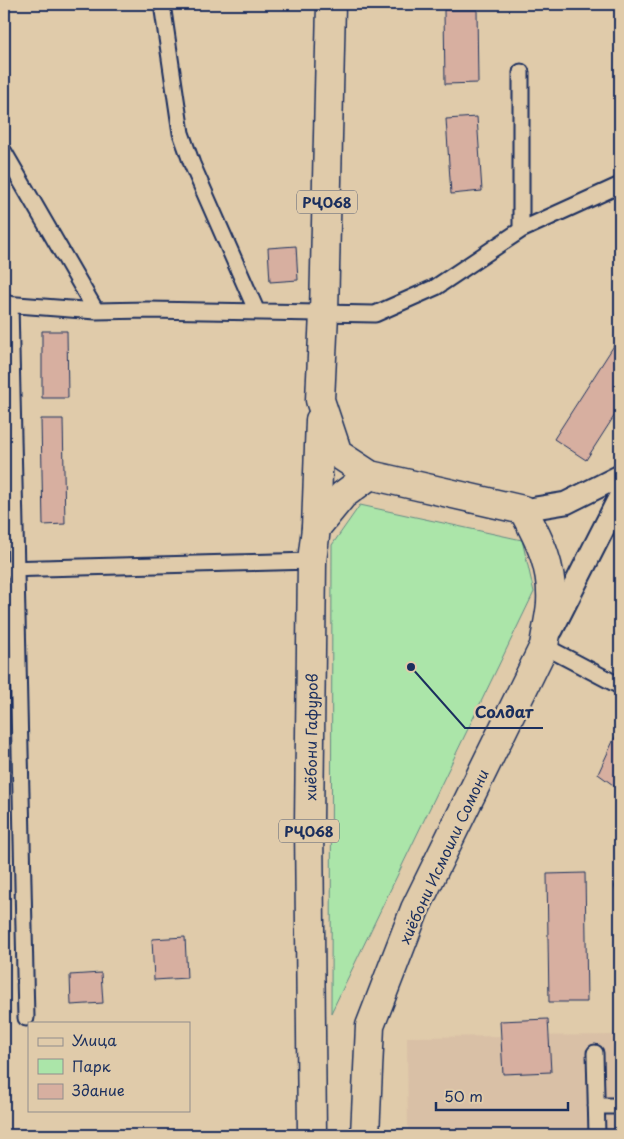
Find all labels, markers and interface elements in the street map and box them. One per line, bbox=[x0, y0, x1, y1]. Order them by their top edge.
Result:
road number: РҶ068 bbox=[297, 190, 357, 213]
street label: хиёбони Гафуров bbox=[298, 673, 322, 801]
callout: Солдат bbox=[465, 697, 543, 728]
text: Солдат bbox=[475, 699, 534, 723]
street label: хиёбони Исмоили Сомони bbox=[392, 765, 494, 947]
road number: РҶ068 bbox=[279, 819, 339, 842]
legend bbox=[28, 1022, 190, 1112]
text: Улица bbox=[72, 1028, 117, 1051]
text: Парк bbox=[72, 1054, 111, 1077]
text: Здание bbox=[72, 1078, 125, 1101]
scale bar bbox=[436, 1079, 569, 1111]
text: 50 m bbox=[444, 1084, 483, 1107]

